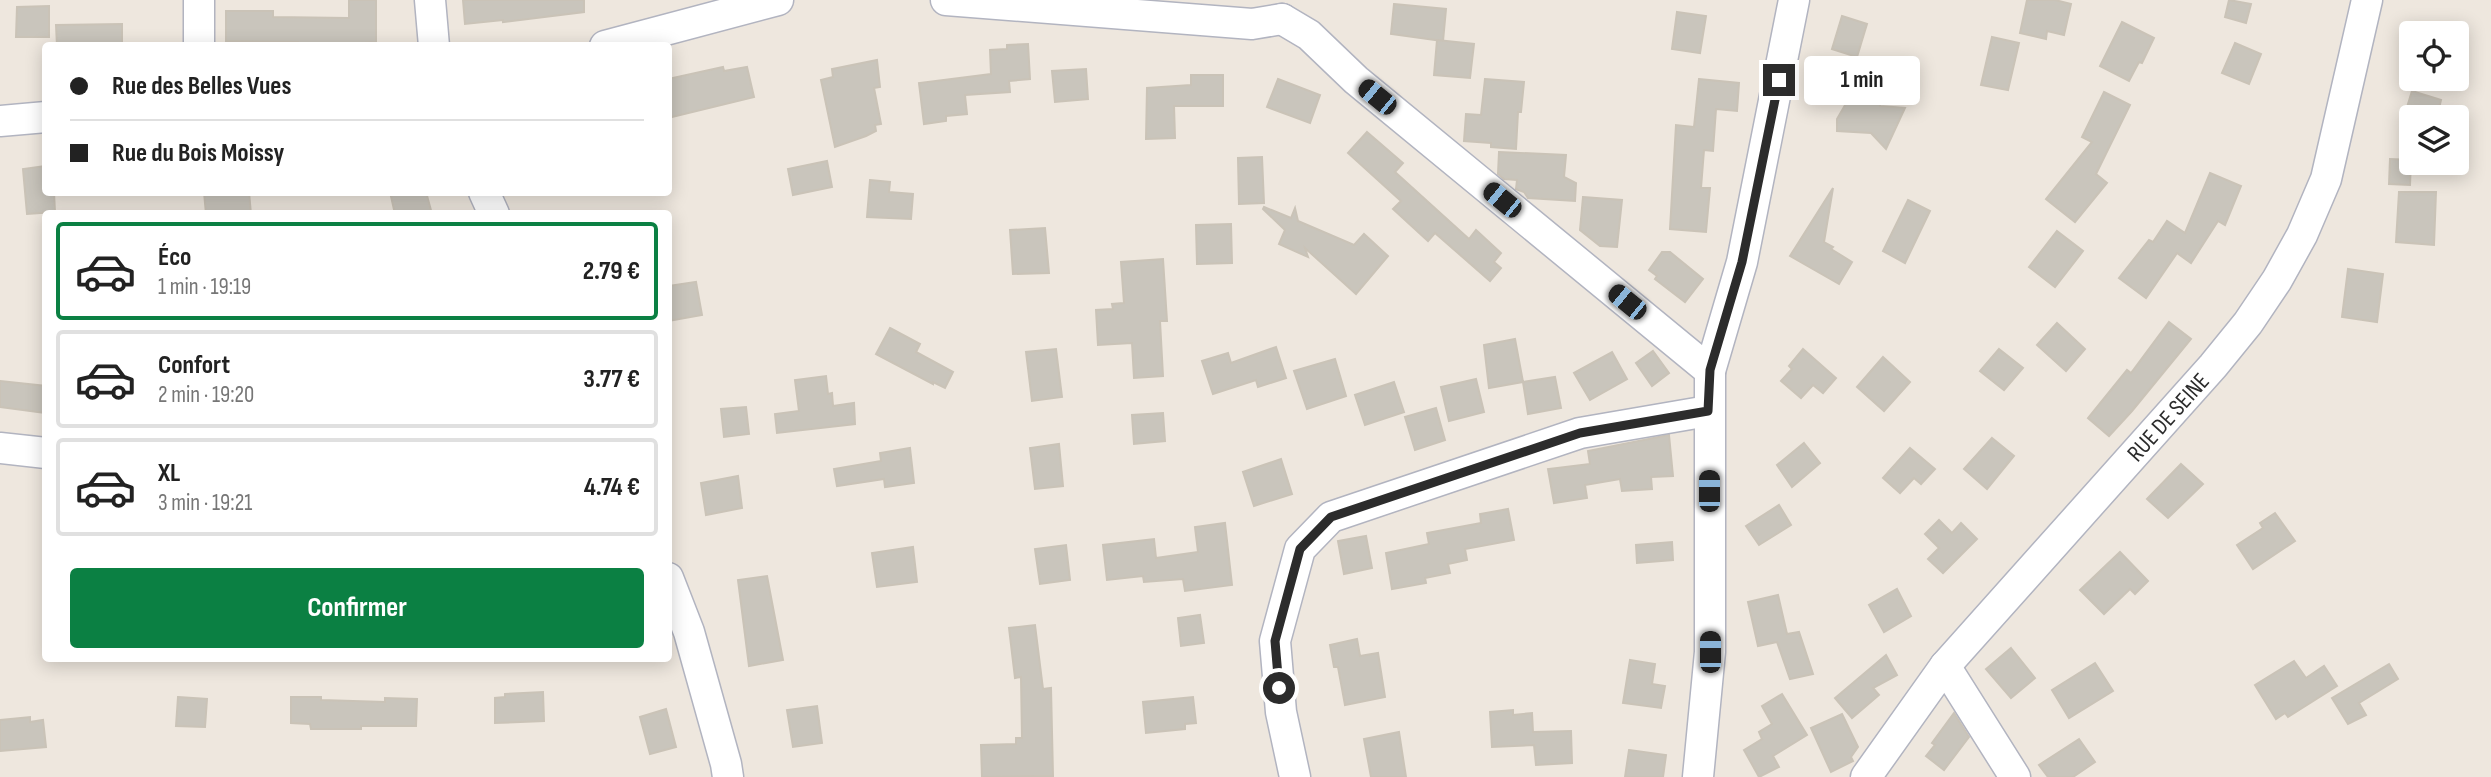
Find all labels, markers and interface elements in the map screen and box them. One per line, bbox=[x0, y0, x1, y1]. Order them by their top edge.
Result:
map controls bbox=[2399, 21, 2469, 175]
button: locate bbox=[2399, 21, 2469, 91]
callout: 1 min bbox=[1803, 56, 1919, 104]
route end bbox=[1763, 64, 1795, 96]
text: 1 min bbox=[1841, 66, 1883, 94]
text: Rue des Belles Vues bbox=[112, 71, 291, 102]
car bbox=[1355, 76, 1400, 118]
button: layers bbox=[2399, 105, 2469, 175]
text: Rue du Bois Moissy bbox=[112, 138, 284, 169]
car bbox=[1480, 179, 1525, 221]
icon: car bbox=[74, 240, 137, 303]
text: Éco bbox=[158, 242, 191, 273]
text: 2.79 € bbox=[583, 256, 640, 287]
text: 1 min · 19:19 bbox=[158, 273, 251, 301]
car bbox=[1605, 281, 1650, 323]
icon: car bbox=[74, 348, 137, 411]
text: Confort bbox=[158, 350, 230, 381]
text: 3.77 € bbox=[583, 364, 640, 395]
street label: RUE DE SEINE bbox=[2121, 367, 2216, 468]
text: 2 min · 19:20 bbox=[158, 381, 254, 409]
icon: car bbox=[74, 456, 137, 519]
text: XL bbox=[158, 458, 180, 489]
car bbox=[1699, 470, 1720, 512]
text: 4.74 € bbox=[584, 472, 640, 503]
text: 3 min · 19:21 bbox=[158, 489, 252, 517]
button: Confirmer bbox=[70, 568, 644, 648]
car bbox=[1700, 631, 1721, 673]
route start bbox=[1263, 672, 1295, 704]

